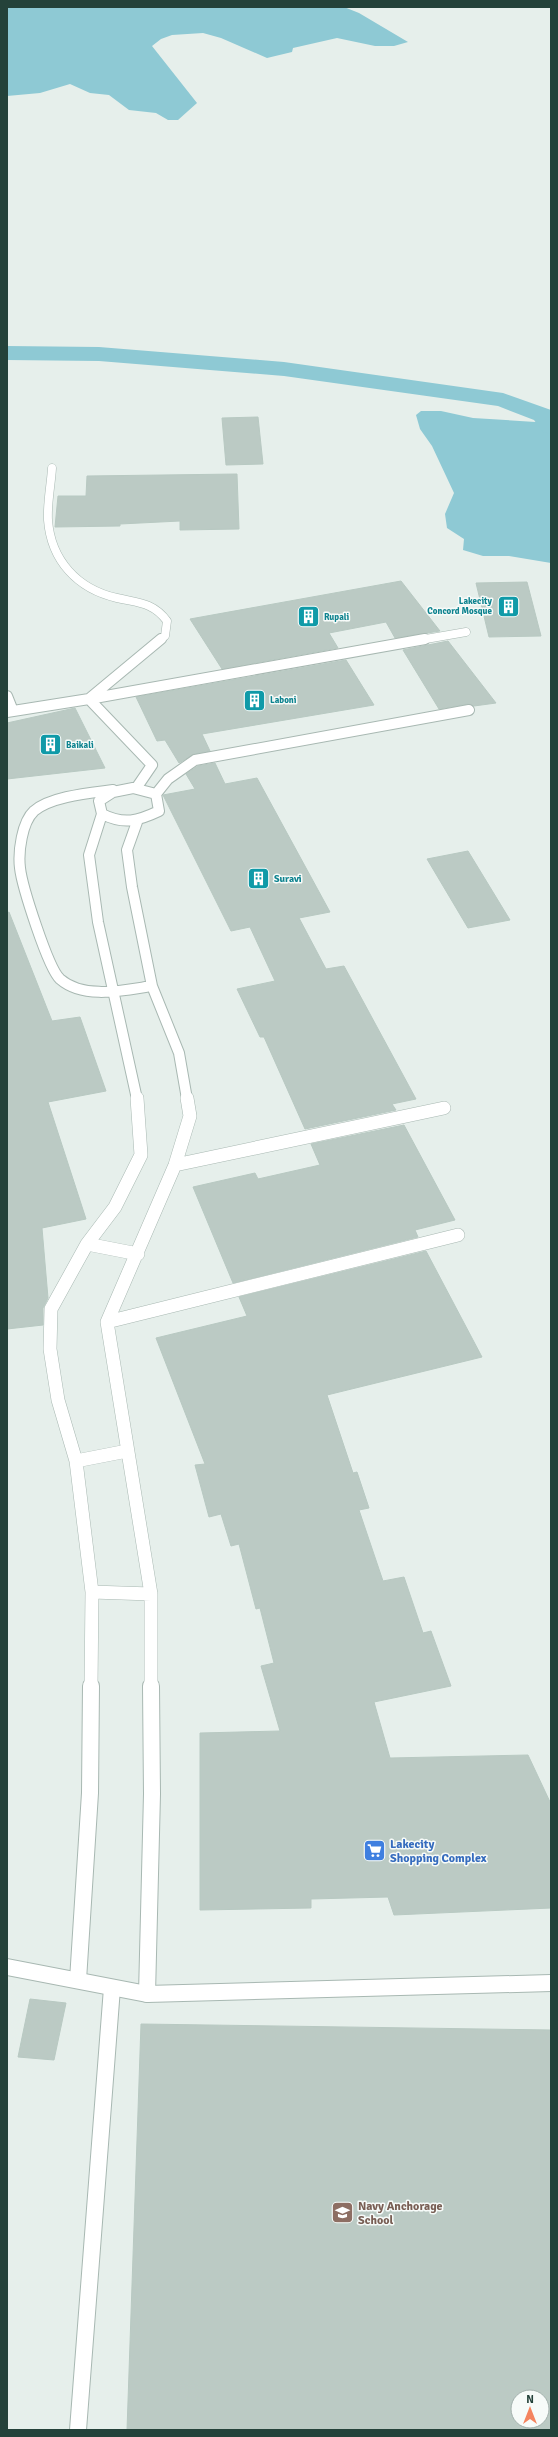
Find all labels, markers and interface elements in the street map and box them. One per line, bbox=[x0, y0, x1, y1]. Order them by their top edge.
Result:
building icon: Lakecity Concord Mosque bbox=[495, 593, 521, 619]
place label: Lakecity Concord Mosque bbox=[427, 596, 493, 617]
building icon: Rupali bbox=[296, 604, 322, 630]
place label: Rupali bbox=[324, 612, 349, 623]
building icon: Laboni bbox=[241, 687, 267, 713]
place label: Laboni bbox=[270, 695, 297, 706]
building icon: Baikali bbox=[37, 732, 63, 758]
place label: Baikali bbox=[66, 740, 94, 751]
building icon: Suravi bbox=[245, 865, 271, 891]
place label: Suravi bbox=[274, 873, 301, 885]
place label: Lakecity Shopping Complex bbox=[390, 1837, 487, 1866]
supermarket icon: Lakecity Shopping Complex bbox=[362, 1838, 388, 1864]
place label: Navy Anchorage School bbox=[358, 2199, 443, 2228]
school or university icon: Navy Anchorage School bbox=[330, 2200, 356, 2226]
north arrow bbox=[510, 2389, 550, 2429]
text: N bbox=[526, 2393, 534, 2406]

